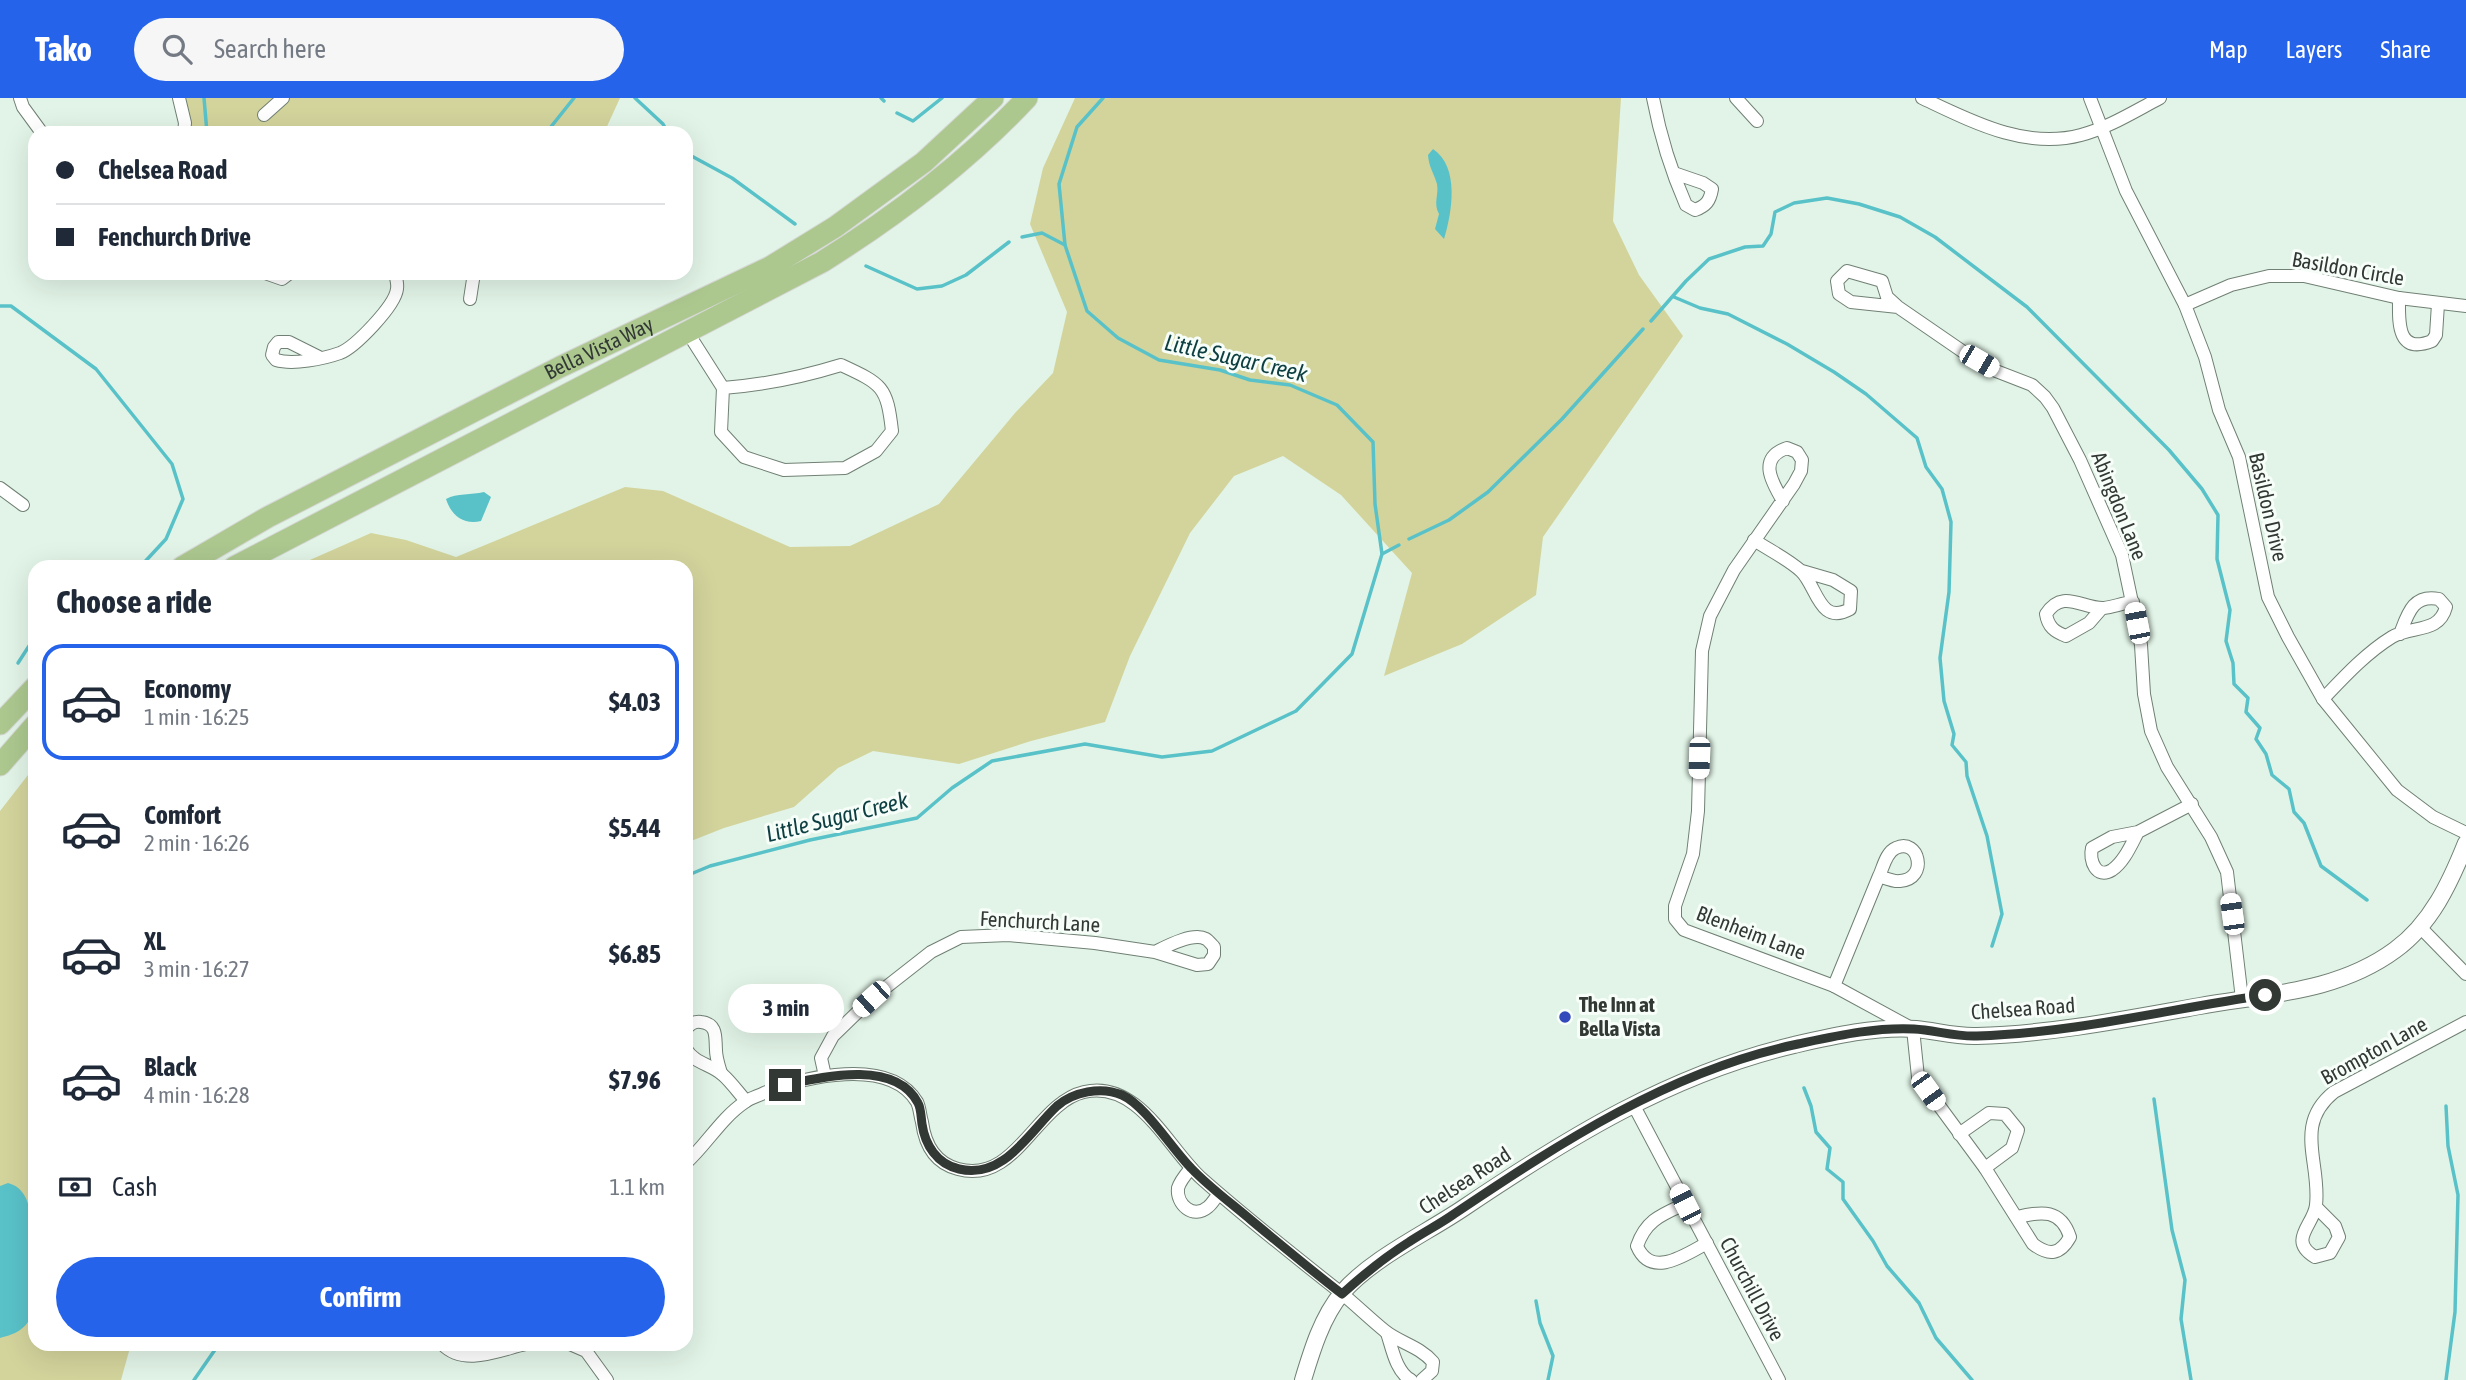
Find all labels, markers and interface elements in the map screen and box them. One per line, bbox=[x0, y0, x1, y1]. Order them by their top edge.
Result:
search box bbox=[134, 18, 624, 81]
text: Tako bbox=[35, 30, 92, 68]
icon: search bbox=[158, 30, 196, 68]
text: Search here bbox=[214, 34, 326, 64]
text: Map bbox=[2209, 36, 2248, 63]
text: Layers bbox=[2286, 36, 2342, 63]
text: Share bbox=[2380, 36, 2431, 63]
text: Chelsea Road bbox=[98, 155, 227, 185]
text: Fenchurch Drive bbox=[98, 222, 251, 252]
street label: Basildon Circle bbox=[2290, 246, 2406, 290]
street label: Bella Vista Way bbox=[540, 311, 657, 384]
water label: Little Sugar Creek bbox=[1162, 329, 1311, 387]
car bbox=[1956, 341, 2003, 381]
street label: Abingdon Lane bbox=[2087, 448, 2152, 563]
street label: Basildon Drive bbox=[2245, 450, 2293, 564]
text: Choose a ride bbox=[56, 583, 212, 620]
car bbox=[2123, 600, 2152, 646]
icon: car bbox=[60, 671, 123, 734]
text: Economy bbox=[144, 674, 231, 704]
text: $4.03 bbox=[609, 687, 661, 717]
text: 1 min · 16:25 bbox=[144, 704, 250, 730]
car bbox=[1688, 737, 1711, 779]
water label: Little Sugar Creek bbox=[763, 787, 912, 847]
icon: car bbox=[60, 797, 123, 860]
text: Comfort bbox=[144, 800, 221, 830]
text: $5.44 bbox=[609, 813, 661, 843]
text: 2 min · 16:26 bbox=[144, 830, 250, 856]
car bbox=[2219, 892, 2246, 936]
street label: Blenheim Lane bbox=[1693, 900, 1809, 964]
street label: Fenchurch Lane bbox=[979, 906, 1101, 936]
icon: car bbox=[60, 923, 123, 986]
text: XL bbox=[144, 926, 166, 956]
text: $6.85 bbox=[609, 939, 661, 969]
text: 3 min · 16:27 bbox=[144, 956, 250, 982]
car bbox=[849, 977, 894, 1021]
route start bbox=[2249, 979, 2281, 1011]
callout: 3 min bbox=[727, 984, 843, 1032]
place label: The Inn at Bella Vista bbox=[1579, 992, 1661, 1040]
street label: Chelsea Road bbox=[1970, 992, 2076, 1024]
text: 3 min bbox=[763, 995, 809, 1021]
marker: The Inn at Bella Vista bbox=[1557, 1009, 1573, 1025]
street label: Brompton Lane bbox=[2316, 1011, 2431, 1089]
icon: car bbox=[60, 1049, 123, 1112]
text: Black bbox=[144, 1052, 196, 1082]
text: $7.96 bbox=[609, 1065, 661, 1095]
car bbox=[1908, 1068, 1949, 1114]
route end bbox=[769, 1069, 801, 1101]
text: 4 min · 16:28 bbox=[144, 1082, 250, 1108]
street label: Chelsea Road bbox=[1414, 1142, 1515, 1219]
icon: cash bbox=[56, 1168, 94, 1206]
text: Cash bbox=[112, 1172, 158, 1202]
text: 1.1 km bbox=[609, 1174, 665, 1200]
car bbox=[1667, 1181, 1704, 1227]
street label: Churchill Drive bbox=[1716, 1233, 1790, 1344]
button: Confirm bbox=[56, 1257, 665, 1337]

